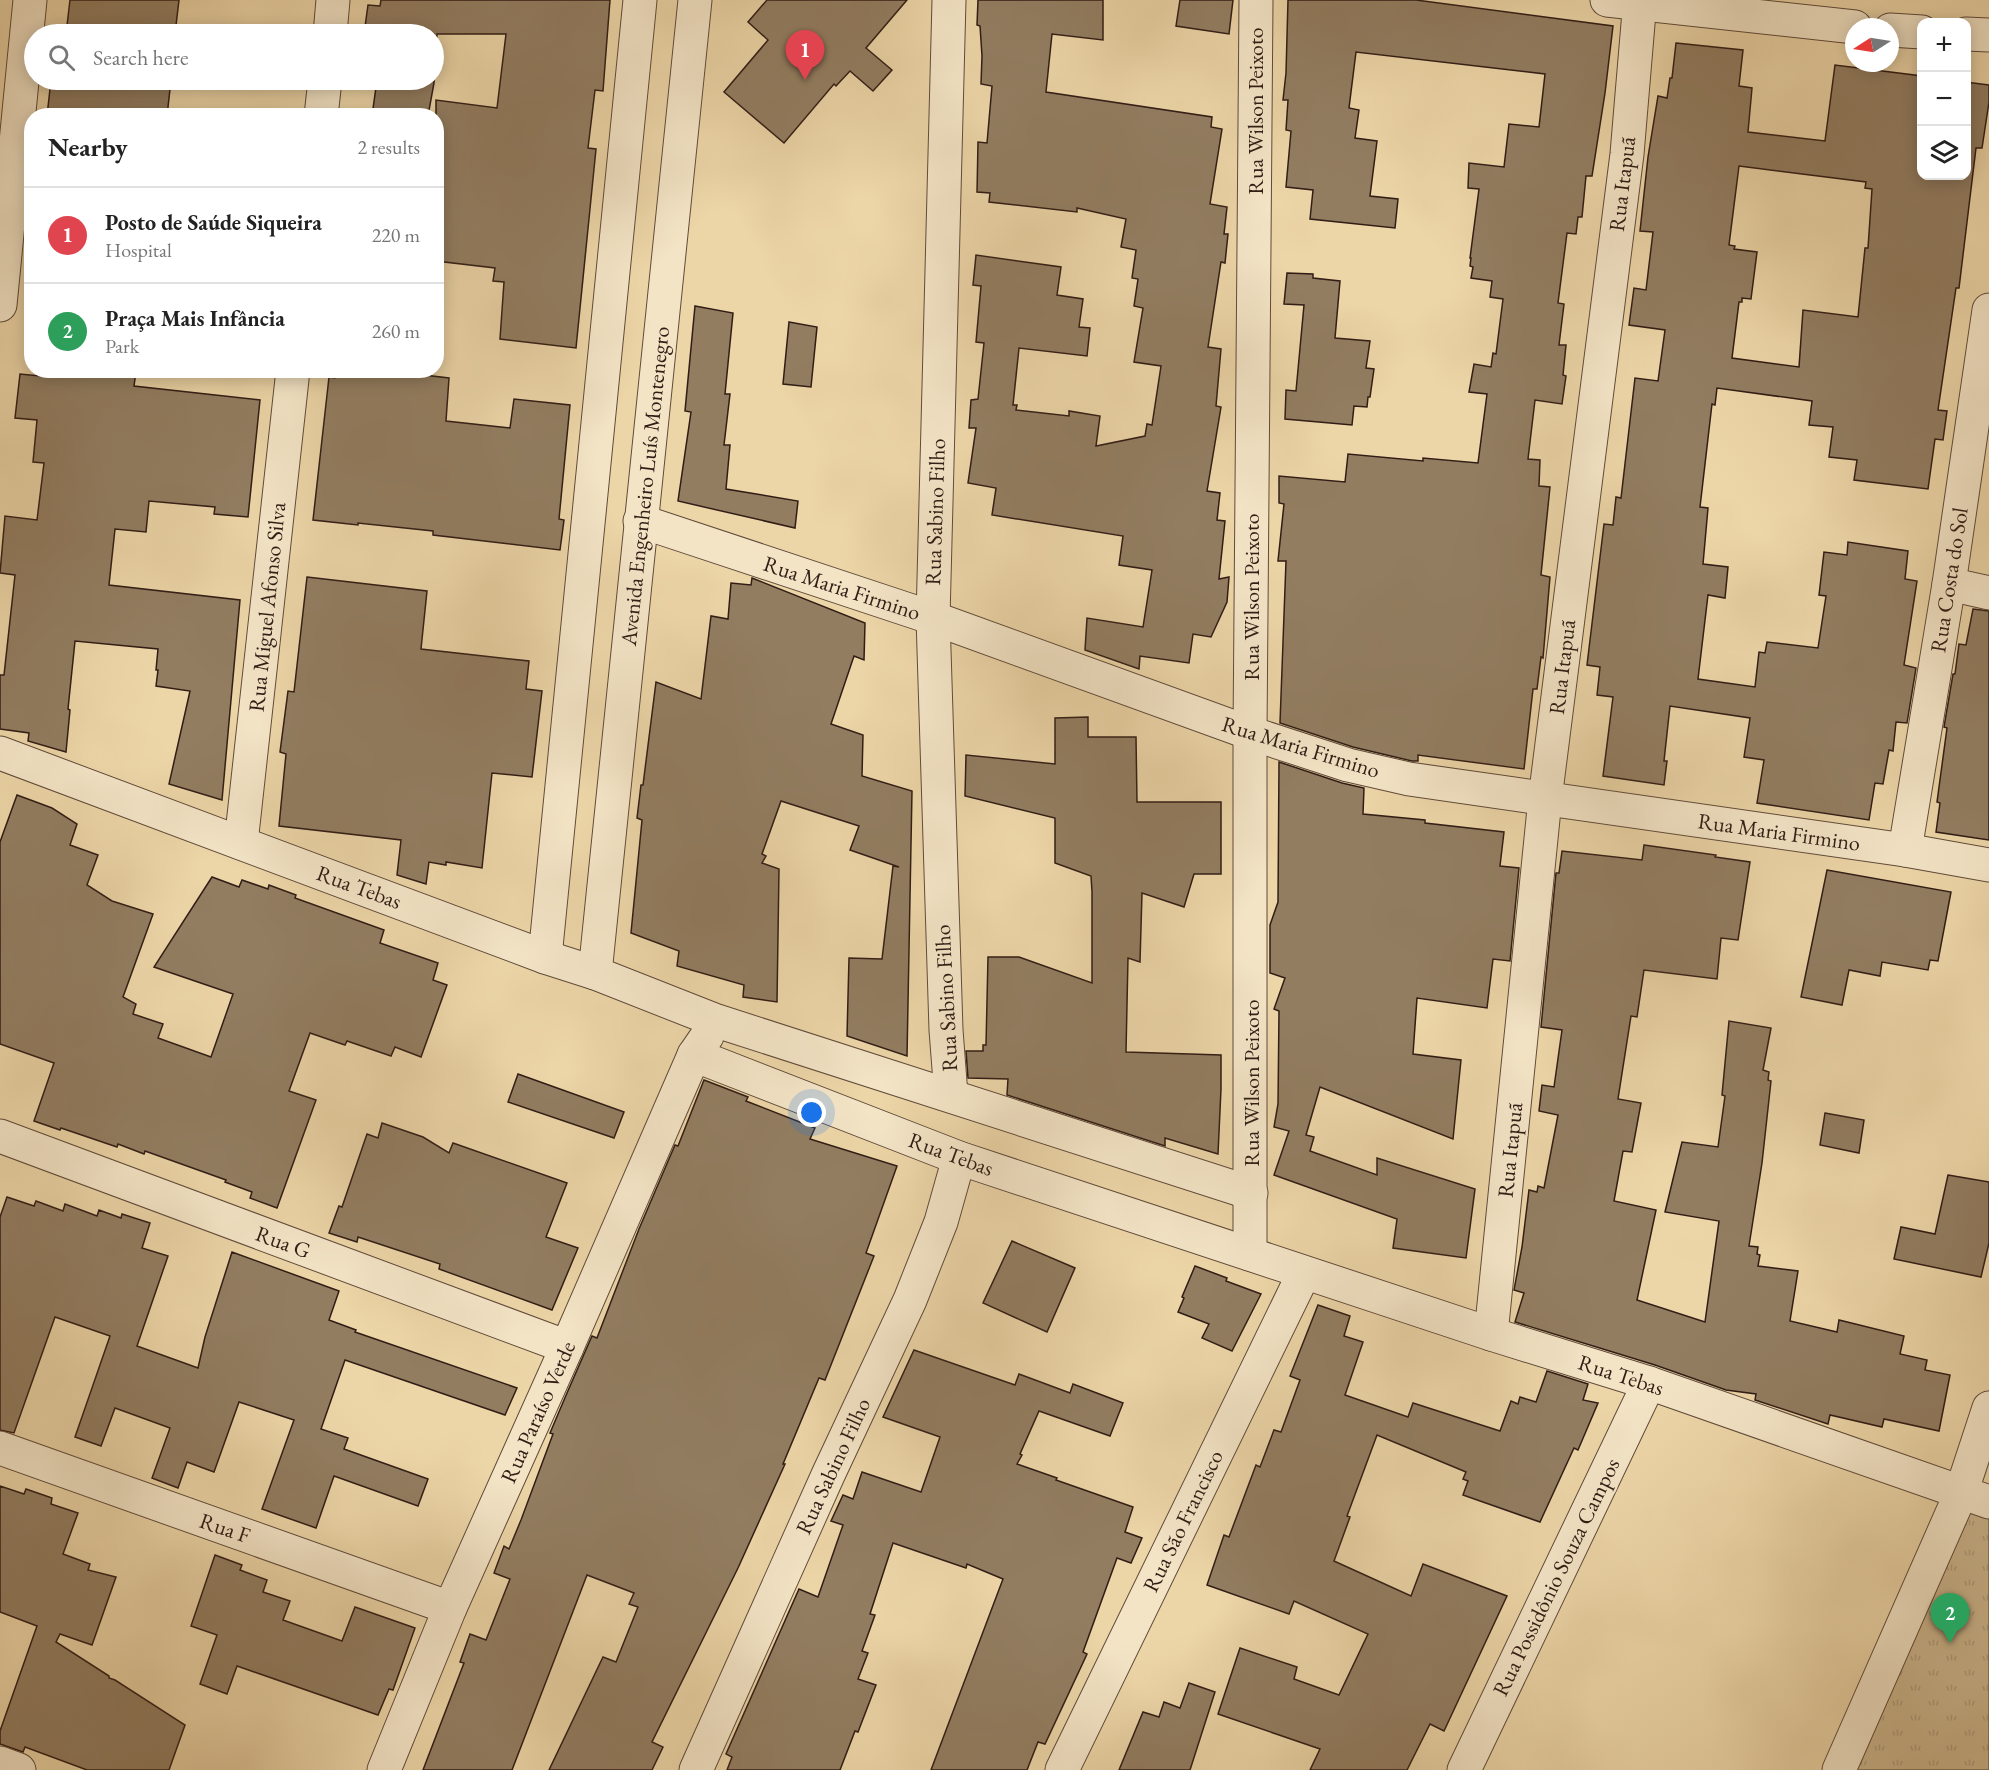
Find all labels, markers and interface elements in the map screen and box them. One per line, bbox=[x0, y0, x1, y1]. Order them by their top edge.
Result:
north arrow bbox=[1845, 18, 1899, 72]
map controls bbox=[1917, 18, 1971, 180]
button: + bbox=[1917, 18, 1971, 72]
search box bbox=[24, 24, 444, 90]
street label: Rua Wilson Peixoto bbox=[1241, 27, 1270, 195]
pin: 1 bbox=[786, 31, 824, 80]
icon: search bbox=[45, 41, 78, 74]
text: Search here bbox=[93, 43, 188, 72]
button: − bbox=[1917, 72, 1971, 126]
button: layers bbox=[1917, 126, 1971, 180]
text: Nearby bbox=[48, 130, 128, 164]
text: 2 results bbox=[357, 134, 420, 160]
street label: Rua Itapuã bbox=[1602, 135, 1642, 233]
text: Posto de Saúde Siqueira bbox=[105, 208, 322, 237]
text: 1 bbox=[62, 222, 73, 248]
text: 220 m bbox=[372, 222, 420, 248]
text: Hospital bbox=[105, 237, 172, 263]
text: Praça Mais Infância bbox=[105, 304, 285, 333]
text: 2 bbox=[62, 318, 73, 344]
text: 260 m bbox=[372, 318, 420, 344]
street label: Avenida Engenheiro Luís Montenegro bbox=[614, 325, 676, 648]
text: Park bbox=[105, 333, 139, 359]
street label: Rua Sabino Filho bbox=[918, 438, 952, 586]
street label: Rua Miguel Afonso Silva bbox=[242, 501, 292, 713]
street label: Rua Costa do Sol bbox=[1923, 505, 1975, 655]
street label: Rua Wilson Peixoto bbox=[1237, 513, 1266, 681]
street label: Rua Maria Firmino bbox=[760, 549, 924, 627]
street label: Rua Itapuã bbox=[1542, 618, 1582, 716]
street label: Rua Maria Firmino bbox=[1219, 709, 1384, 785]
street label: Rua Maria Firmino bbox=[1696, 806, 1862, 858]
street label: Rua Tebas bbox=[313, 858, 405, 916]
street label: Rua Sabino Filho bbox=[928, 924, 964, 1072]
street label: Rua Wilson Peixoto bbox=[1237, 999, 1266, 1167]
your location bbox=[797, 1098, 826, 1127]
street label: Rua Itapuã bbox=[1491, 1101, 1529, 1199]
street label: Rua Tebas bbox=[905, 1125, 997, 1183]
street label: Rua G bbox=[251, 1219, 315, 1265]
street label: Rua Paraíso Verde bbox=[494, 1336, 582, 1488]
street label: Rua Tebas bbox=[1575, 1348, 1667, 1402]
street label: Rua Sabino Filho bbox=[789, 1393, 877, 1539]
street label: Rua São Francisco bbox=[1136, 1445, 1230, 1597]
street label: Rua Possidônio Souza Campos bbox=[1486, 1453, 1626, 1701]
street label: Rua F bbox=[196, 1506, 254, 1550]
pin: 2 bbox=[1930, 1594, 1970, 1643]

